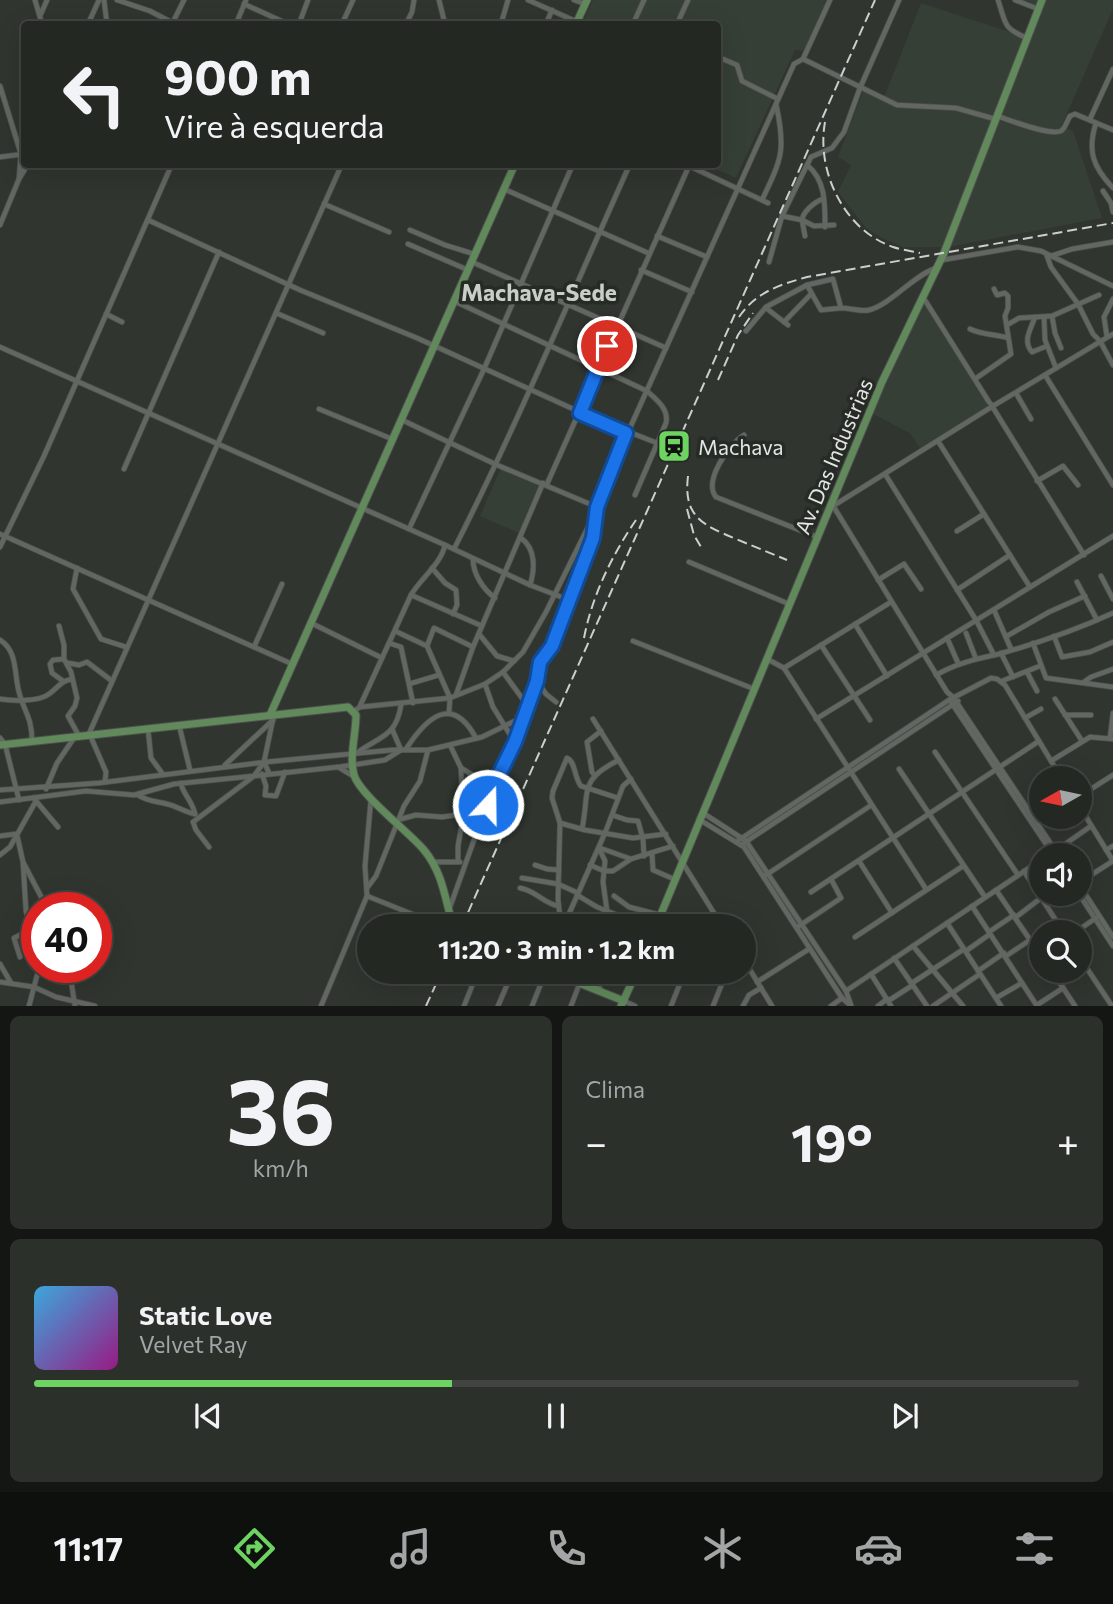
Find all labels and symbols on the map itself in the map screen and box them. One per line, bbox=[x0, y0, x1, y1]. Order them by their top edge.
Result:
district label: Machava-Sede bbox=[461, 278, 617, 306]
pin bbox=[577, 316, 637, 376]
street label: Av. Das Industrias bbox=[789, 374, 877, 538]
station icon: Machava bbox=[655, 427, 693, 465]
place label: Machava bbox=[698, 434, 784, 459]
north arrow bbox=[1029, 766, 1092, 830]
position arrow bbox=[451, 768, 525, 842]
speed limit sign: 40 bbox=[21, 892, 112, 983]

